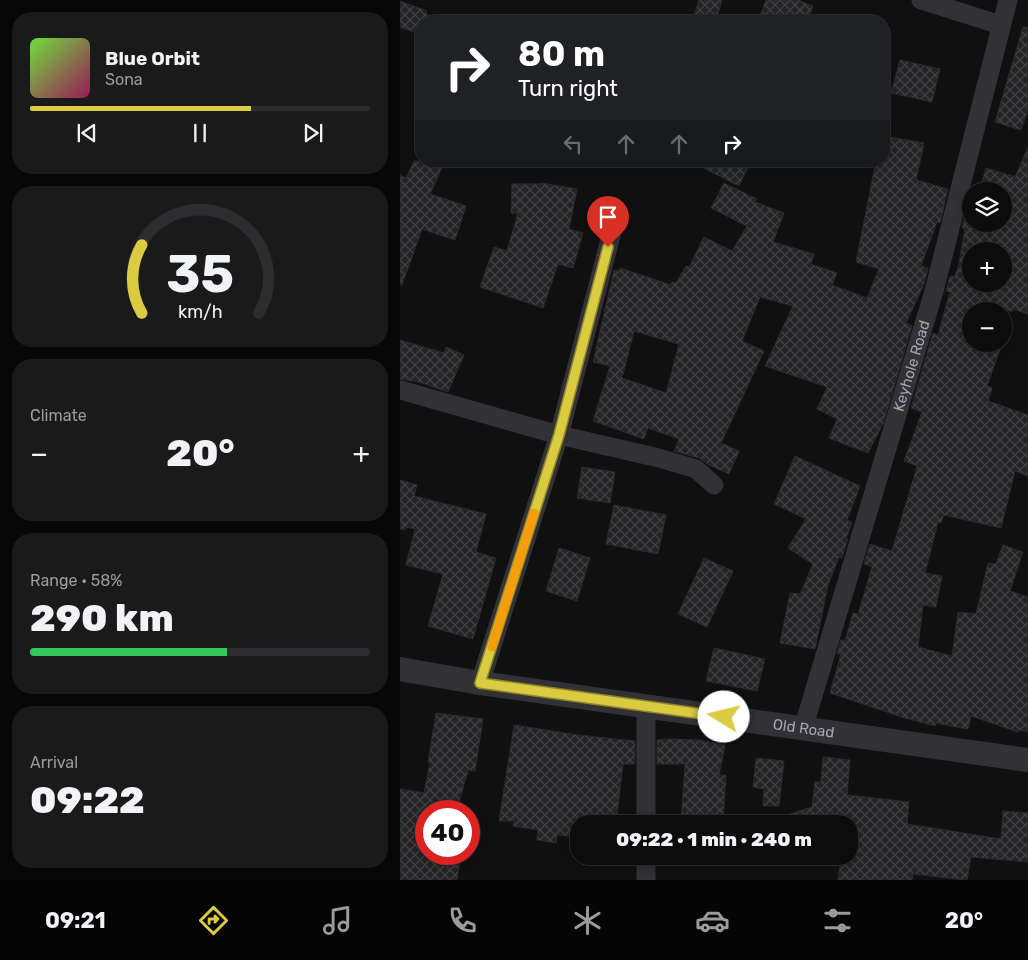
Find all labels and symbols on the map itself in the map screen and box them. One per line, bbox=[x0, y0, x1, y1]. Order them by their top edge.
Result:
pin bbox=[587, 196, 629, 247]
street label: Keyhole Road bbox=[890, 318, 934, 414]
position arrow bbox=[697, 690, 749, 742]
street label: Old Road bbox=[772, 715, 836, 742]
speed limit sign: 40 bbox=[415, 800, 480, 865]

